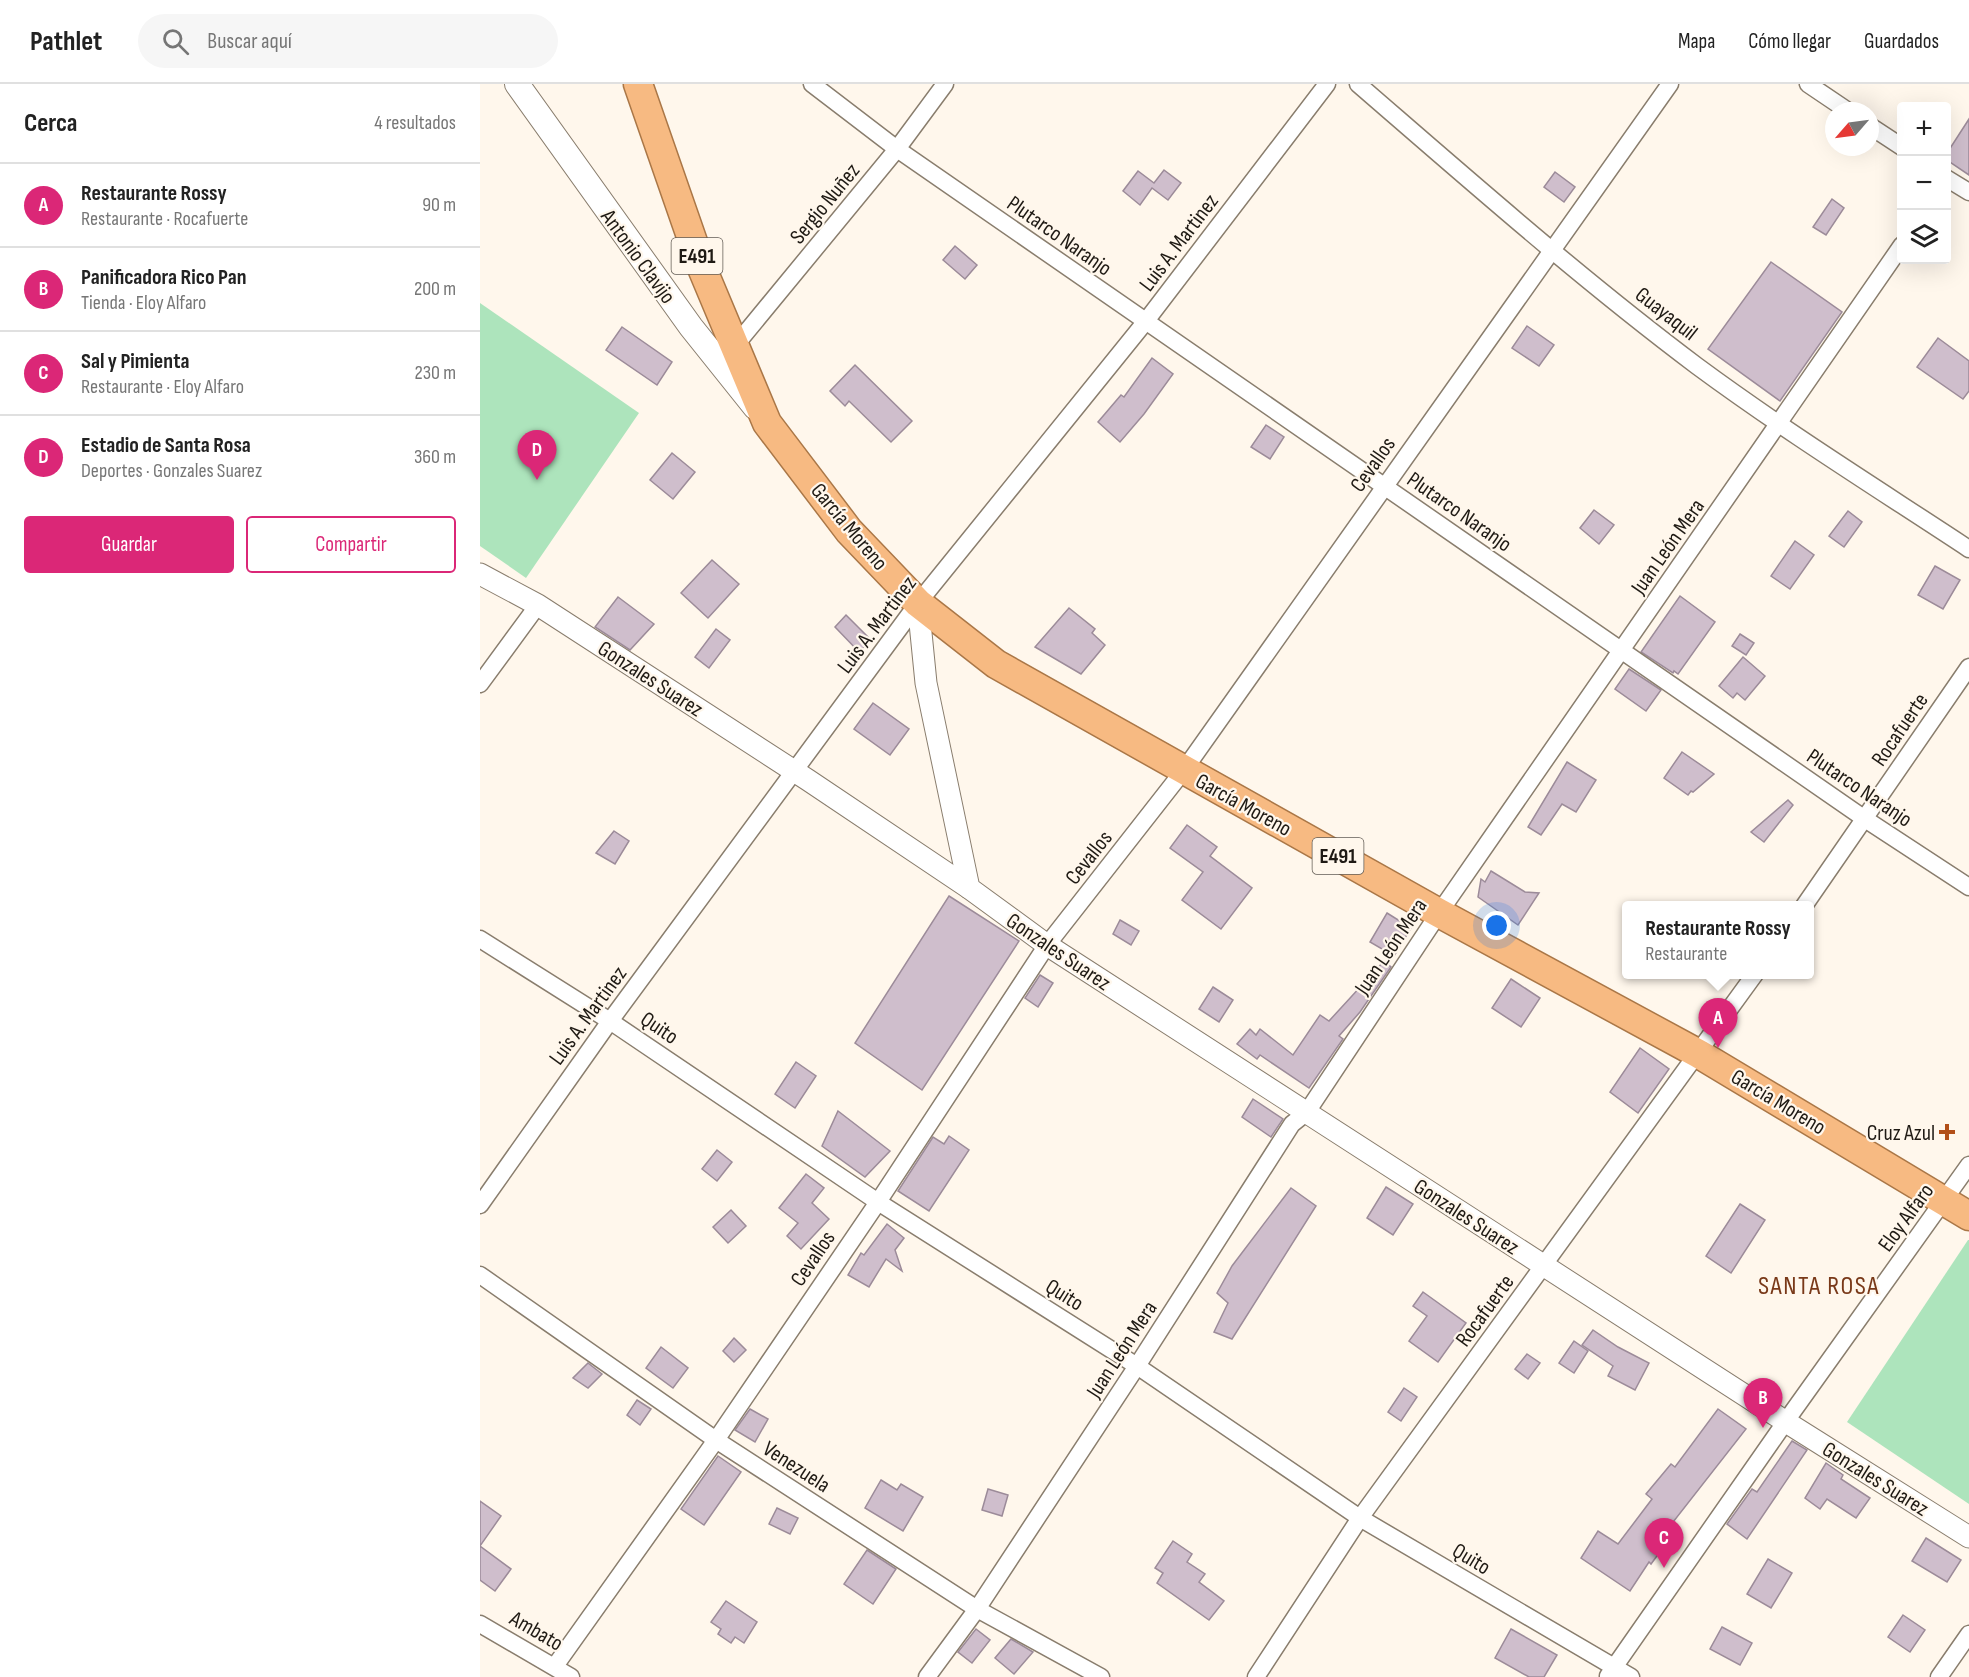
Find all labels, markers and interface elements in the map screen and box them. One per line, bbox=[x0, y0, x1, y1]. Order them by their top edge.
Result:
search box bbox=[138, 14, 558, 68]
text: Pathlet bbox=[30, 25, 102, 58]
icon: search bbox=[159, 25, 192, 58]
text: Buscar aquí bbox=[207, 28, 292, 55]
text: Mapa bbox=[1678, 29, 1715, 54]
text: Cómo llegar bbox=[1748, 29, 1831, 54]
text: Guardados bbox=[1864, 29, 1939, 54]
north arrow bbox=[1825, 102, 1879, 156]
map controls bbox=[1897, 102, 1951, 264]
button: + bbox=[1897, 102, 1951, 156]
text: Cerca bbox=[24, 108, 77, 139]
text: 4 resultados bbox=[374, 111, 456, 135]
button: − bbox=[1897, 156, 1951, 210]
street label: Sergio Nuñez bbox=[784, 158, 866, 250]
text: Restaurante Rossy bbox=[81, 180, 227, 207]
street label: Luis A. Martinez bbox=[1134, 189, 1225, 297]
street label: Plutarco Naranjo bbox=[1002, 190, 1117, 282]
text: A bbox=[39, 193, 48, 217]
text: 90 m bbox=[422, 193, 456, 217]
street label: Antonio Clavijo bbox=[594, 204, 681, 309]
text: Restaurante · Rocafuerte bbox=[81, 207, 248, 231]
button: layers bbox=[1897, 210, 1951, 264]
road number: E491 bbox=[672, 238, 722, 274]
text: Panificadora Rico Pan bbox=[81, 264, 246, 291]
text: B bbox=[39, 277, 48, 301]
text: 200 m bbox=[414, 277, 456, 301]
street label: Guayaquil bbox=[1630, 281, 1703, 347]
text: Tienda · Eloy Alfaro bbox=[81, 291, 206, 315]
text: Sal y Pimienta bbox=[81, 348, 189, 375]
text: C bbox=[38, 361, 49, 385]
text: 230 m bbox=[414, 361, 456, 385]
text: Restaurante · Eloy Alfaro bbox=[81, 375, 244, 399]
pin: D bbox=[518, 430, 556, 480]
text: Estadio de Santa Rosa bbox=[81, 432, 251, 459]
street label: Cevallos bbox=[1345, 432, 1402, 498]
text: D bbox=[38, 445, 49, 469]
text: 360 m bbox=[414, 445, 456, 469]
text: Deportes · Gonzales Suarez bbox=[81, 459, 262, 483]
street label: Plutarco Naranjo bbox=[1402, 466, 1517, 558]
street label: García Moreno bbox=[805, 478, 893, 576]
street label: Juan León Mera bbox=[1625, 494, 1711, 601]
button: Guardar bbox=[24, 516, 234, 573]
button: Compartir bbox=[246, 516, 456, 573]
street label: Luis A. Martinez bbox=[832, 571, 923, 679]
street label: Gonzales Suarez bbox=[592, 635, 708, 723]
street label: Rocafuerte bbox=[1866, 688, 1934, 772]
street label: Plutarco Naranjo bbox=[1801, 743, 1917, 833]
street label: García Moreno bbox=[1190, 768, 1296, 843]
street label: Cevallos bbox=[1060, 825, 1119, 890]
road number: E491 bbox=[1312, 838, 1364, 874]
street label: Juan León Mera bbox=[1349, 894, 1433, 1001]
popup bbox=[1622, 901, 1814, 979]
street label: Gonzales Suarez bbox=[1001, 907, 1116, 997]
your location bbox=[1482, 911, 1511, 940]
text: Restaurante Rossy bbox=[1645, 915, 1791, 942]
text: Restaurante bbox=[1645, 942, 1727, 966]
street label: Luis A. Martinez bbox=[543, 961, 633, 1070]
pin: A bbox=[1698, 998, 1738, 1048]
street label: Quito bbox=[635, 1006, 683, 1051]
street label: García Moreno bbox=[1726, 1063, 1830, 1141]
place label: Cruz Azul bbox=[1867, 1120, 1935, 1147]
marker: Cruz Azul bbox=[1940, 1125, 1954, 1139]
street label: Gonzales Suarez bbox=[1408, 1173, 1524, 1261]
street label: Eloy Alfaro bbox=[1872, 1179, 1940, 1257]
street label: Cevallos bbox=[785, 1226, 842, 1292]
street label: Rocafuerte bbox=[1450, 1270, 1520, 1352]
district label: SANTA ROSA bbox=[1758, 1271, 1880, 1302]
street label: Quito bbox=[1040, 1273, 1088, 1317]
street label: Juan León Mera bbox=[1080, 1296, 1164, 1404]
pin: B bbox=[1744, 1378, 1782, 1428]
street label: Venezuela bbox=[757, 1436, 835, 1499]
street label: Gonzales Suarez bbox=[1817, 1436, 1933, 1523]
pin: C bbox=[1644, 1518, 1684, 1568]
street label: Quito bbox=[1447, 1537, 1495, 1581]
street label: Ambato bbox=[504, 1605, 568, 1657]

